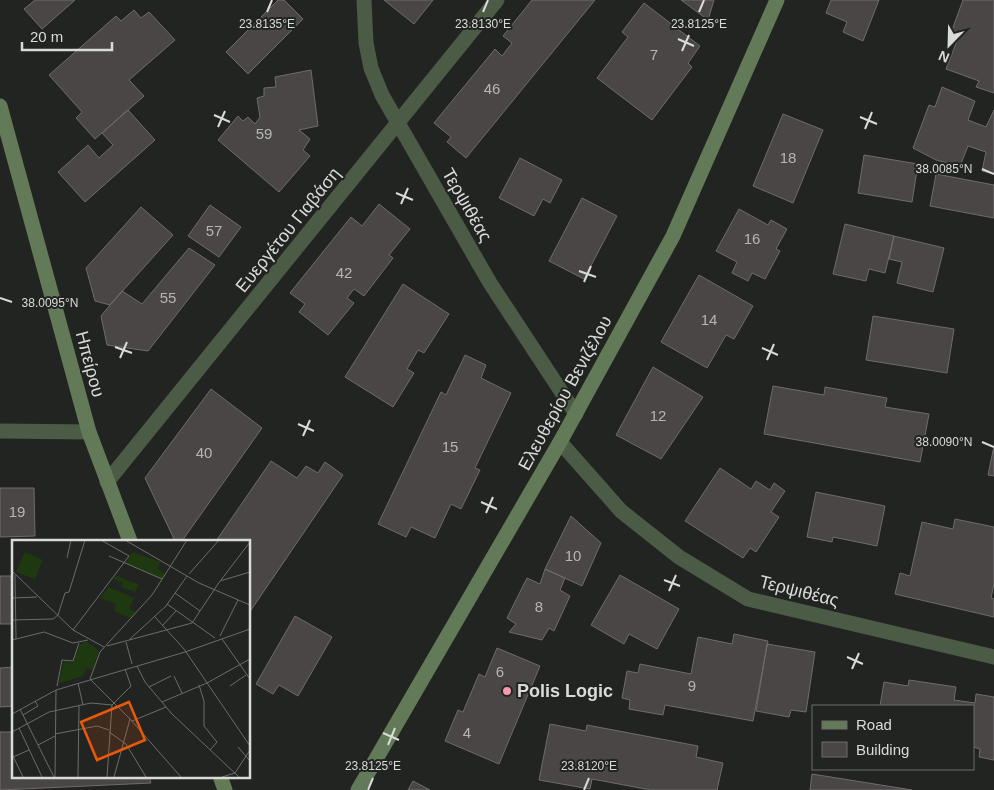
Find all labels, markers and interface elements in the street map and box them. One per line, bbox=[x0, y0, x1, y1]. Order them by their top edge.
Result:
text: 23.8135°E bbox=[239, 17, 295, 31]
text: 23.8130°E bbox=[455, 17, 511, 31]
text: 23.8125°E bbox=[671, 17, 727, 31]
scale bar bbox=[22, 20, 112, 52]
north arrow bbox=[924, 20, 974, 70]
text: 20 m bbox=[30, 28, 63, 45]
house number: 7 bbox=[650, 46, 658, 63]
text: N bbox=[936, 48, 952, 66]
house number: 46 bbox=[484, 80, 500, 97]
house number: 59 bbox=[256, 125, 272, 142]
house number: 18 bbox=[780, 149, 796, 166]
text: 38.0085°N bbox=[916, 162, 972, 176]
street label: Ευεργέτου Γιαβάση bbox=[232, 164, 344, 296]
street label: Τερψιθέας bbox=[438, 165, 496, 245]
house number: 57 bbox=[206, 222, 222, 239]
house number: 16 bbox=[744, 230, 760, 247]
house number: 42 bbox=[336, 264, 352, 281]
house number: 55 bbox=[160, 289, 176, 306]
text: 38.0095°N bbox=[22, 296, 78, 310]
house number: 14 bbox=[701, 311, 717, 328]
street label: Ελευθερίου Βενιζέλου bbox=[514, 312, 616, 474]
street label: Ηπείρου bbox=[72, 329, 108, 399]
house number: 12 bbox=[650, 407, 666, 424]
text: 38.0090°N bbox=[916, 435, 972, 449]
house number: 15 bbox=[442, 438, 458, 455]
house number: 40 bbox=[196, 444, 212, 461]
house number: 19 bbox=[9, 503, 25, 520]
inset map bbox=[12, 540, 250, 778]
house number: 10 bbox=[565, 547, 581, 564]
street label: Τερψιθέας bbox=[757, 571, 841, 611]
house number: 8 bbox=[535, 598, 543, 615]
house number: 6 bbox=[496, 663, 504, 680]
house number: 9 bbox=[688, 677, 696, 694]
place label: Polis Logic bbox=[517, 681, 613, 701]
marker: Polis Logic bbox=[501, 685, 513, 697]
legend bbox=[812, 705, 974, 770]
text: Road bbox=[856, 716, 892, 733]
house number: 4 bbox=[463, 724, 471, 741]
text: Building bbox=[856, 741, 909, 758]
text: 23.8125°E bbox=[345, 759, 401, 773]
text: 23.8120°E bbox=[561, 759, 617, 773]

